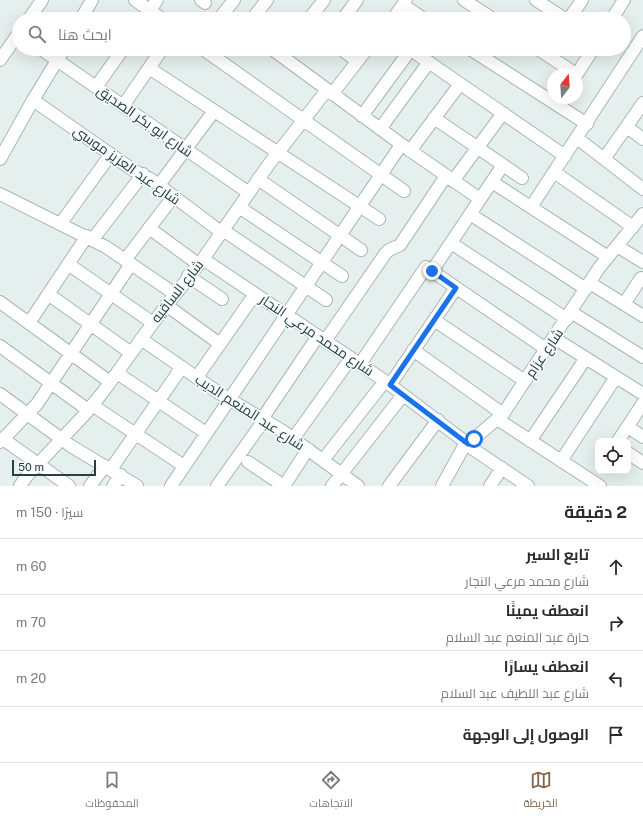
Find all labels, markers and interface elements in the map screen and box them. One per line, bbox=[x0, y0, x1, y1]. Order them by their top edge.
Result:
search box bbox=[12, 12, 631, 56]
icon: search bbox=[26, 23, 48, 45]
text: ابحث هنا bbox=[58, 26, 112, 43]
north arrow bbox=[547, 68, 583, 104]
street label: شارع ابو بكر الصديق bbox=[93, 82, 196, 161]
street label: شارع عبد العزيز موسي bbox=[69, 122, 183, 210]
street label: شارع الساقيه bbox=[148, 257, 207, 326]
route end bbox=[423, 262, 441, 280]
street label: شارع محمد مرعي النجار bbox=[254, 290, 377, 382]
street label: شارع عزام bbox=[522, 326, 568, 382]
street label: شارع عبد المنعم الديب bbox=[191, 371, 308, 455]
route start bbox=[465, 430, 483, 448]
map controls bbox=[595, 438, 631, 474]
button: locate bbox=[595, 438, 631, 474]
scale bar bbox=[12, 458, 96, 477]
text: 50 m bbox=[18, 461, 44, 473]
text: 2 دقيقة bbox=[564, 502, 627, 522]
text: سيرًا · 150 m bbox=[16, 505, 83, 520]
text: تابع السير bbox=[526, 546, 589, 563]
icon: ahead bbox=[605, 556, 627, 578]
text: 60 m bbox=[16, 559, 46, 574]
text: شارع محمد مرعي النجار bbox=[465, 574, 589, 589]
text: انعطف يمينًا bbox=[506, 602, 589, 619]
icon: right bbox=[605, 612, 627, 634]
text: 70 m bbox=[16, 615, 46, 630]
text: حارة عبد المنعم عبد السلام bbox=[446, 630, 589, 645]
text: انعطف يسارًا bbox=[504, 658, 589, 675]
icon: left bbox=[605, 668, 627, 690]
text: 20 m bbox=[16, 671, 46, 686]
text: شارع عبد اللطيف عبد السلام bbox=[441, 686, 589, 701]
icon: arrive bbox=[605, 724, 627, 746]
text: الوصول إلى الوجهة bbox=[463, 726, 589, 743]
tab: المحفوظات bbox=[85, 769, 139, 813]
tab: الاتجاهات bbox=[309, 769, 353, 813]
tab: الخريطة bbox=[523, 769, 558, 813]

